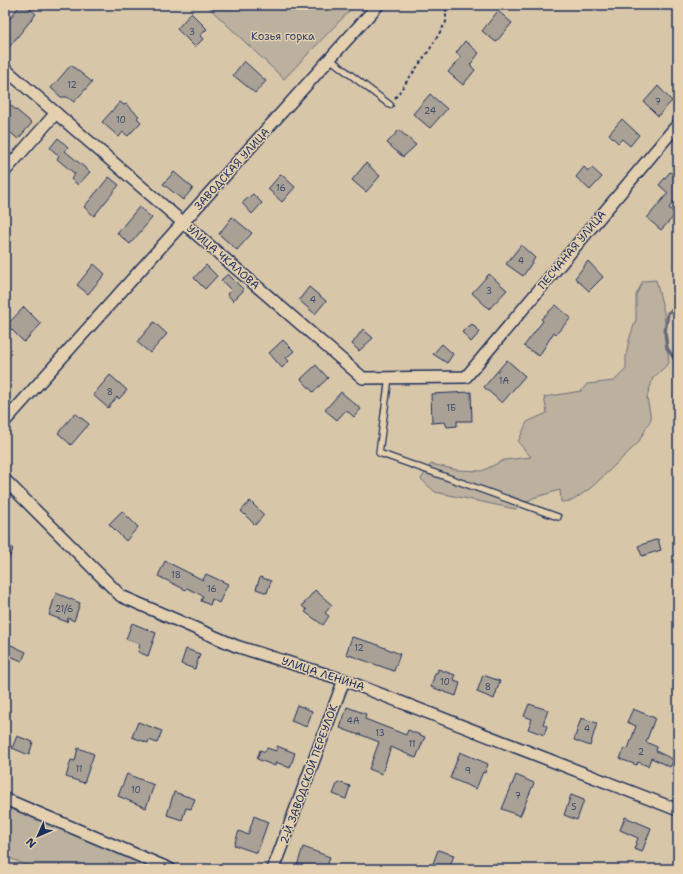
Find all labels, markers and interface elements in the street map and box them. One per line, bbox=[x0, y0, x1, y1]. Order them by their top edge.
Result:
house number: 3 bbox=[189, 26, 195, 38]
park label: Козья горка bbox=[251, 29, 315, 44]
house number: 12 bbox=[67, 79, 77, 91]
house number: 7 bbox=[655, 96, 661, 108]
house number: 24 bbox=[424, 105, 436, 117]
house number: 10 bbox=[116, 114, 126, 126]
street label: ЗАВОДСКАЯ УЛИЦА bbox=[191, 125, 273, 213]
house number: 16 bbox=[276, 182, 286, 194]
street label: ПЕСЧАНАЯ УЛИЦА bbox=[535, 207, 609, 293]
street label: УЛИЦА ЧКАЛОВА bbox=[183, 221, 263, 293]
house number: 4 bbox=[518, 255, 524, 267]
house number: 3 bbox=[486, 285, 492, 297]
house number: 4 bbox=[310, 294, 316, 306]
house number: 1А bbox=[499, 375, 510, 387]
house number: 8 bbox=[107, 386, 113, 398]
house number: 1Б bbox=[446, 402, 456, 414]
house number: 18 bbox=[171, 569, 181, 581]
house number: 16 bbox=[207, 583, 217, 595]
house number: 21/6 bbox=[55, 603, 73, 615]
house number: 12 bbox=[354, 642, 364, 654]
street label: УЛИЦА ЛЕНИНА bbox=[280, 654, 366, 694]
house number: 10 bbox=[440, 676, 450, 688]
house number: 8 bbox=[485, 681, 491, 693]
street label: 2-Й ЗАВОДСКОЙ ПЕРЕУЛОК bbox=[276, 701, 341, 846]
house number: 4А bbox=[347, 715, 360, 727]
house number: 4 bbox=[584, 723, 590, 735]
house number: 13 bbox=[375, 727, 385, 739]
house number: 11 bbox=[408, 738, 416, 750]
house number: 2 bbox=[638, 746, 644, 758]
house number: 11 bbox=[75, 763, 83, 775]
house number: 9 bbox=[465, 765, 471, 777]
house number: 10 bbox=[131, 784, 141, 796]
house number: 7 bbox=[515, 790, 521, 802]
house number: 5 bbox=[571, 801, 577, 813]
north arrow bbox=[18, 816, 58, 856]
text: N bbox=[23, 834, 40, 851]

